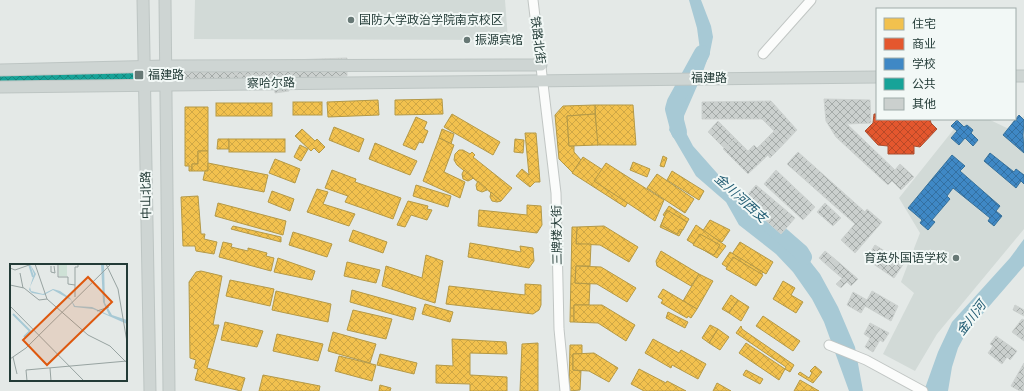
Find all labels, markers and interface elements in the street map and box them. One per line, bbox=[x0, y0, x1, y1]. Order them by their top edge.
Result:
legend bbox=[876, 8, 1016, 120]
place label: 国防大学政治学院南京校区 bbox=[359, 13, 503, 27]
marker: 国防大学政治学院南京校区 bbox=[346, 15, 356, 25]
street label: 铁路北街 bbox=[528, 15, 548, 65]
text: 住宅 bbox=[912, 17, 936, 31]
place label: 振源宾馆 bbox=[475, 33, 523, 47]
marker: 振源宾馆 bbox=[462, 35, 472, 45]
text: 商业 bbox=[912, 37, 936, 51]
text: 学校 bbox=[912, 57, 936, 71]
place label: 福建路 bbox=[148, 68, 184, 82]
marker: 福建路 bbox=[133, 69, 145, 81]
street label: 福建路 bbox=[691, 71, 727, 85]
street label: 察哈尔路 bbox=[247, 76, 295, 90]
text: 公共 bbox=[912, 77, 936, 91]
text: 其他 bbox=[912, 97, 936, 111]
street label: 中山北路 bbox=[139, 171, 153, 219]
water label: 金川河西支 bbox=[712, 171, 772, 227]
street label: 三牌楼大街 bbox=[549, 205, 565, 265]
place label: 育英外国语学校 bbox=[864, 251, 948, 265]
marker: 育英外国语学校 bbox=[951, 253, 961, 263]
inset map bbox=[10, 264, 127, 381]
water label: 金川河 bbox=[953, 296, 991, 338]

